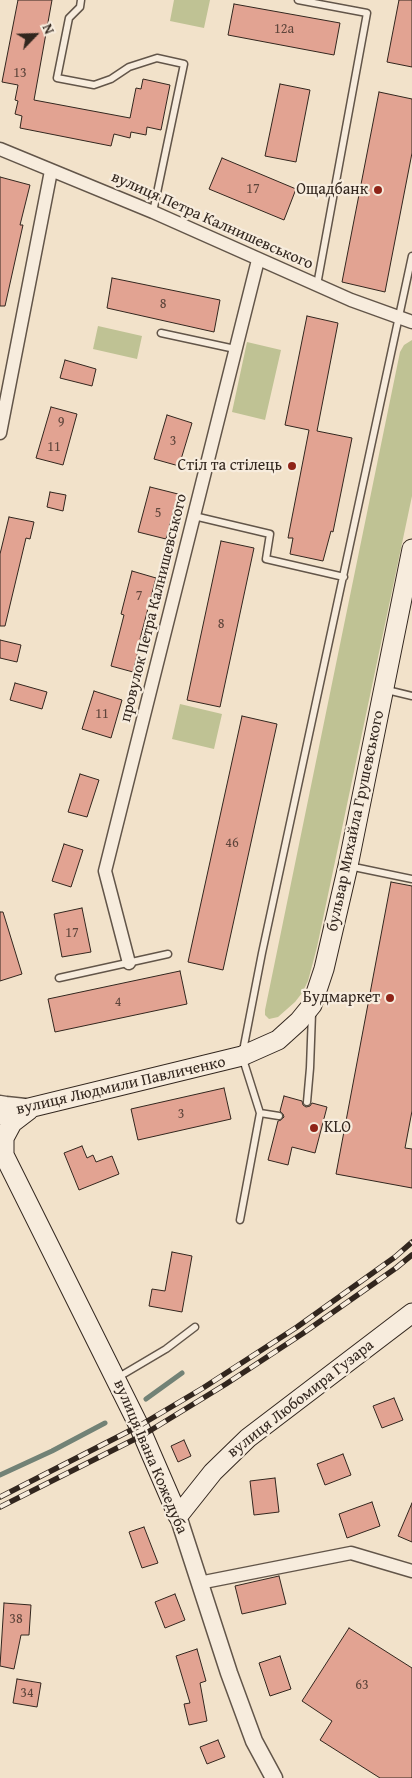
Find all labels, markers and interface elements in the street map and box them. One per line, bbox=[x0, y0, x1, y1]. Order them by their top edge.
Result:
north arrow bbox=[10, 10, 60, 60]
text: N bbox=[38, 21, 60, 37]
house number: 12а bbox=[274, 21, 294, 37]
house number: 13 bbox=[13, 65, 27, 81]
street label: вулиця Петра Калнишевського bbox=[108, 168, 316, 274]
place label: Ощадбанк bbox=[296, 180, 368, 200]
house number: 17 bbox=[246, 181, 260, 197]
marker: Ощадбанк bbox=[372, 184, 384, 196]
house number: 8 bbox=[160, 296, 166, 312]
house number: 9 bbox=[58, 414, 64, 430]
house number: 3 bbox=[170, 433, 176, 449]
house number: 11 bbox=[47, 439, 61, 455]
place label: Стіл та стілець bbox=[178, 456, 282, 476]
marker: Стіл та стілець bbox=[286, 460, 298, 472]
street label: провулок Петра Калнишевського bbox=[116, 492, 192, 724]
house number: 5 bbox=[155, 505, 161, 521]
house number: 7 bbox=[136, 588, 142, 604]
house number: 8 bbox=[218, 616, 224, 632]
house number: 11 bbox=[95, 706, 109, 722]
street label: бульвар Михайла Грушевського bbox=[323, 709, 389, 933]
house number: 46 bbox=[225, 835, 239, 851]
house number: 17 bbox=[65, 925, 79, 941]
place label: Будмаркет bbox=[303, 988, 380, 1008]
marker: Будмаркет bbox=[384, 992, 396, 1004]
house number: 4 bbox=[115, 994, 121, 1010]
street label: вулиця Людмили Павличенко bbox=[15, 1053, 227, 1119]
house number: 3 bbox=[178, 1106, 184, 1122]
place label: KLO bbox=[324, 1118, 351, 1138]
marker: KLO bbox=[308, 1122, 320, 1134]
street label: вулиця Любомира Гузара bbox=[224, 1336, 378, 1462]
street label: вулиця Івана Кожедуба bbox=[109, 1377, 191, 1537]
house number: 38 bbox=[9, 1611, 23, 1627]
house number: 63 bbox=[355, 1677, 369, 1693]
house number: 34 bbox=[20, 1685, 34, 1701]

